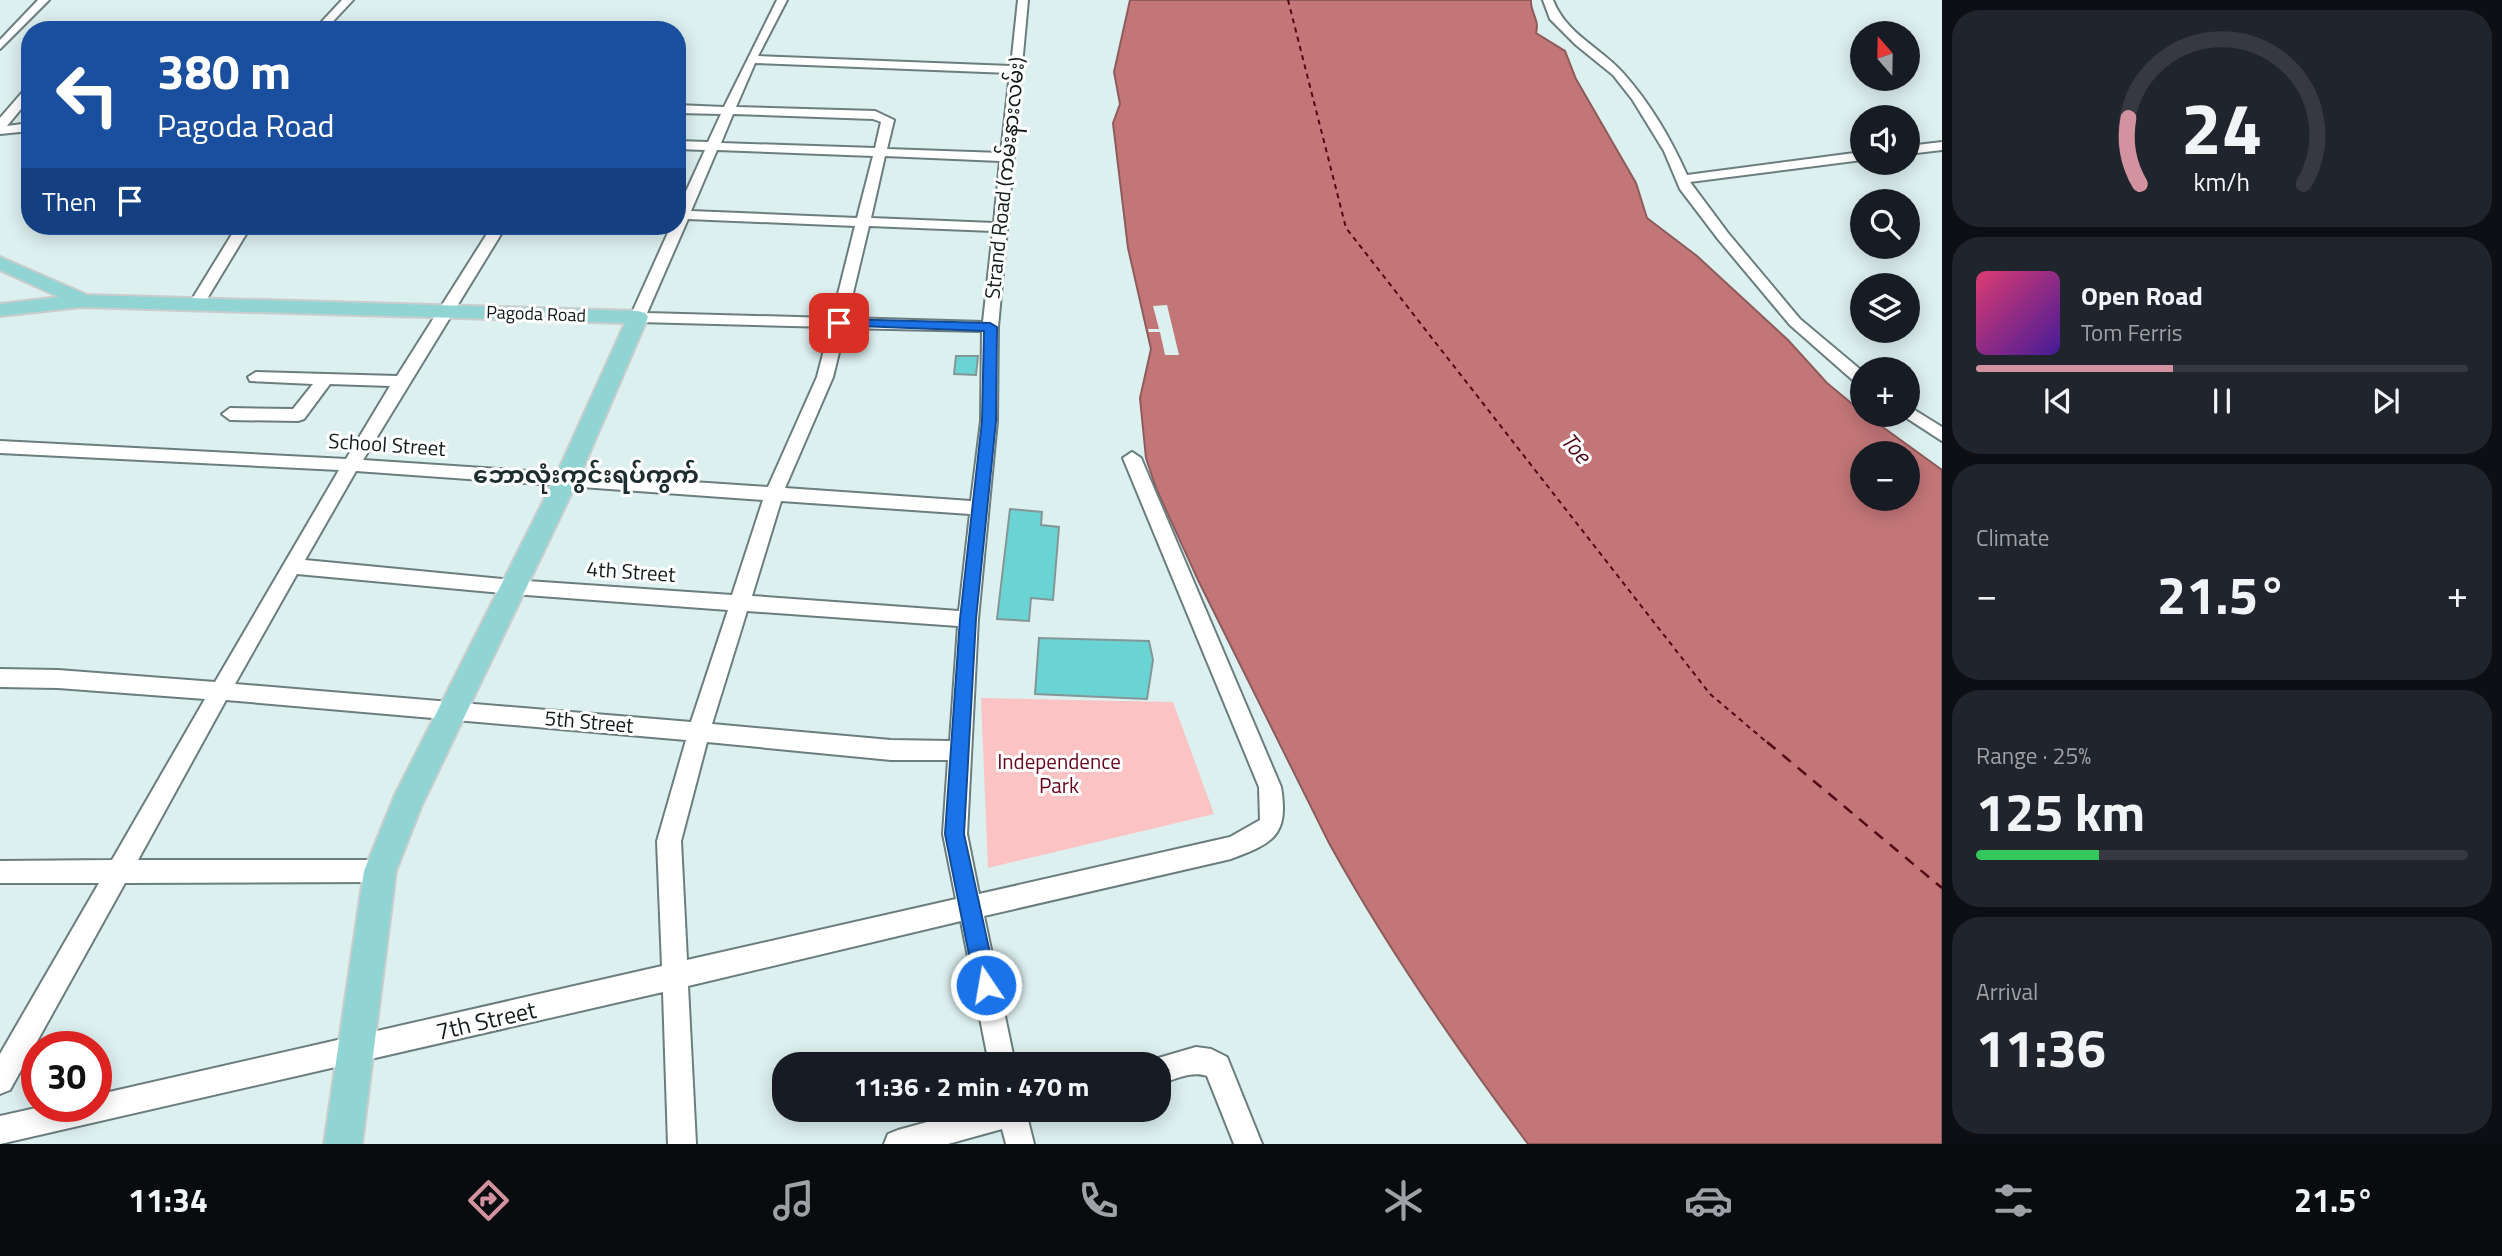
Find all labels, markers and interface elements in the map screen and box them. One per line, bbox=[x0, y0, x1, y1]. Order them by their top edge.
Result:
north arrow bbox=[1850, 21, 1920, 91]
map controls bbox=[1850, 21, 1920, 511]
text: 380 m bbox=[157, 33, 291, 108]
icon: left bbox=[42, 49, 133, 140]
street label: Strand Road (ကမ်းနားလမ်း) bbox=[975, 55, 1035, 301]
text: 24 bbox=[2181, 73, 2263, 183]
text: Pagoda Road bbox=[157, 101, 334, 149]
button: sound bbox=[1850, 105, 1920, 175]
text: km/h bbox=[2194, 163, 2250, 201]
text: Then bbox=[42, 182, 97, 221]
icon: arrive bbox=[111, 182, 149, 220]
button: search bbox=[1850, 189, 1920, 259]
button: layers bbox=[1850, 273, 1920, 343]
text: Open Road bbox=[2081, 276, 2203, 315]
pin bbox=[809, 293, 869, 353]
street label: Pagoda Road bbox=[486, 298, 586, 329]
icon: arrive bbox=[820, 304, 858, 342]
text: Tom Ferris bbox=[2081, 315, 2182, 350]
button: + bbox=[1850, 357, 1920, 427]
icon: previous bbox=[2039, 382, 2077, 420]
icon: pause bbox=[2203, 382, 2241, 420]
icon: next bbox=[2367, 382, 2405, 420]
street label: School Street bbox=[327, 424, 447, 464]
water label: Toe bbox=[1553, 424, 1601, 472]
button: − bbox=[1850, 441, 1920, 511]
district label: ဘောလုံးကွင်းရပ်ကွက် bbox=[473, 456, 699, 494]
text: Climate bbox=[1976, 520, 2049, 555]
street label: 4th Street bbox=[585, 552, 677, 590]
text: 21.5° bbox=[2157, 555, 2287, 634]
text: − bbox=[1976, 565, 1997, 623]
text: + bbox=[2447, 565, 2468, 623]
street label: 5th Street bbox=[543, 701, 636, 741]
text: Range · 25% bbox=[1976, 738, 2091, 773]
park label: Independence Park bbox=[997, 745, 1121, 801]
text: 125 km bbox=[1976, 772, 2145, 851]
position arrow bbox=[949, 948, 1023, 1022]
text: Arrival bbox=[1976, 974, 2038, 1009]
street label: 7th Street bbox=[432, 991, 540, 1049]
text: 11:36 bbox=[1976, 1008, 2106, 1087]
speed limit sign: 30 bbox=[21, 1031, 112, 1122]
text: 11:36 · 2 min · 470 m bbox=[854, 1067, 1089, 1106]
text: 11:34 bbox=[128, 1176, 208, 1224]
icon: directions bbox=[464, 1176, 513, 1225]
icon: music bbox=[769, 1176, 818, 1225]
icon: phone bbox=[1074, 1176, 1123, 1225]
icon: climate bbox=[1379, 1176, 1428, 1225]
icon: car bbox=[1684, 1176, 1733, 1225]
icon: filters bbox=[1989, 1176, 2038, 1225]
text: 21.5° bbox=[2294, 1176, 2374, 1224]

